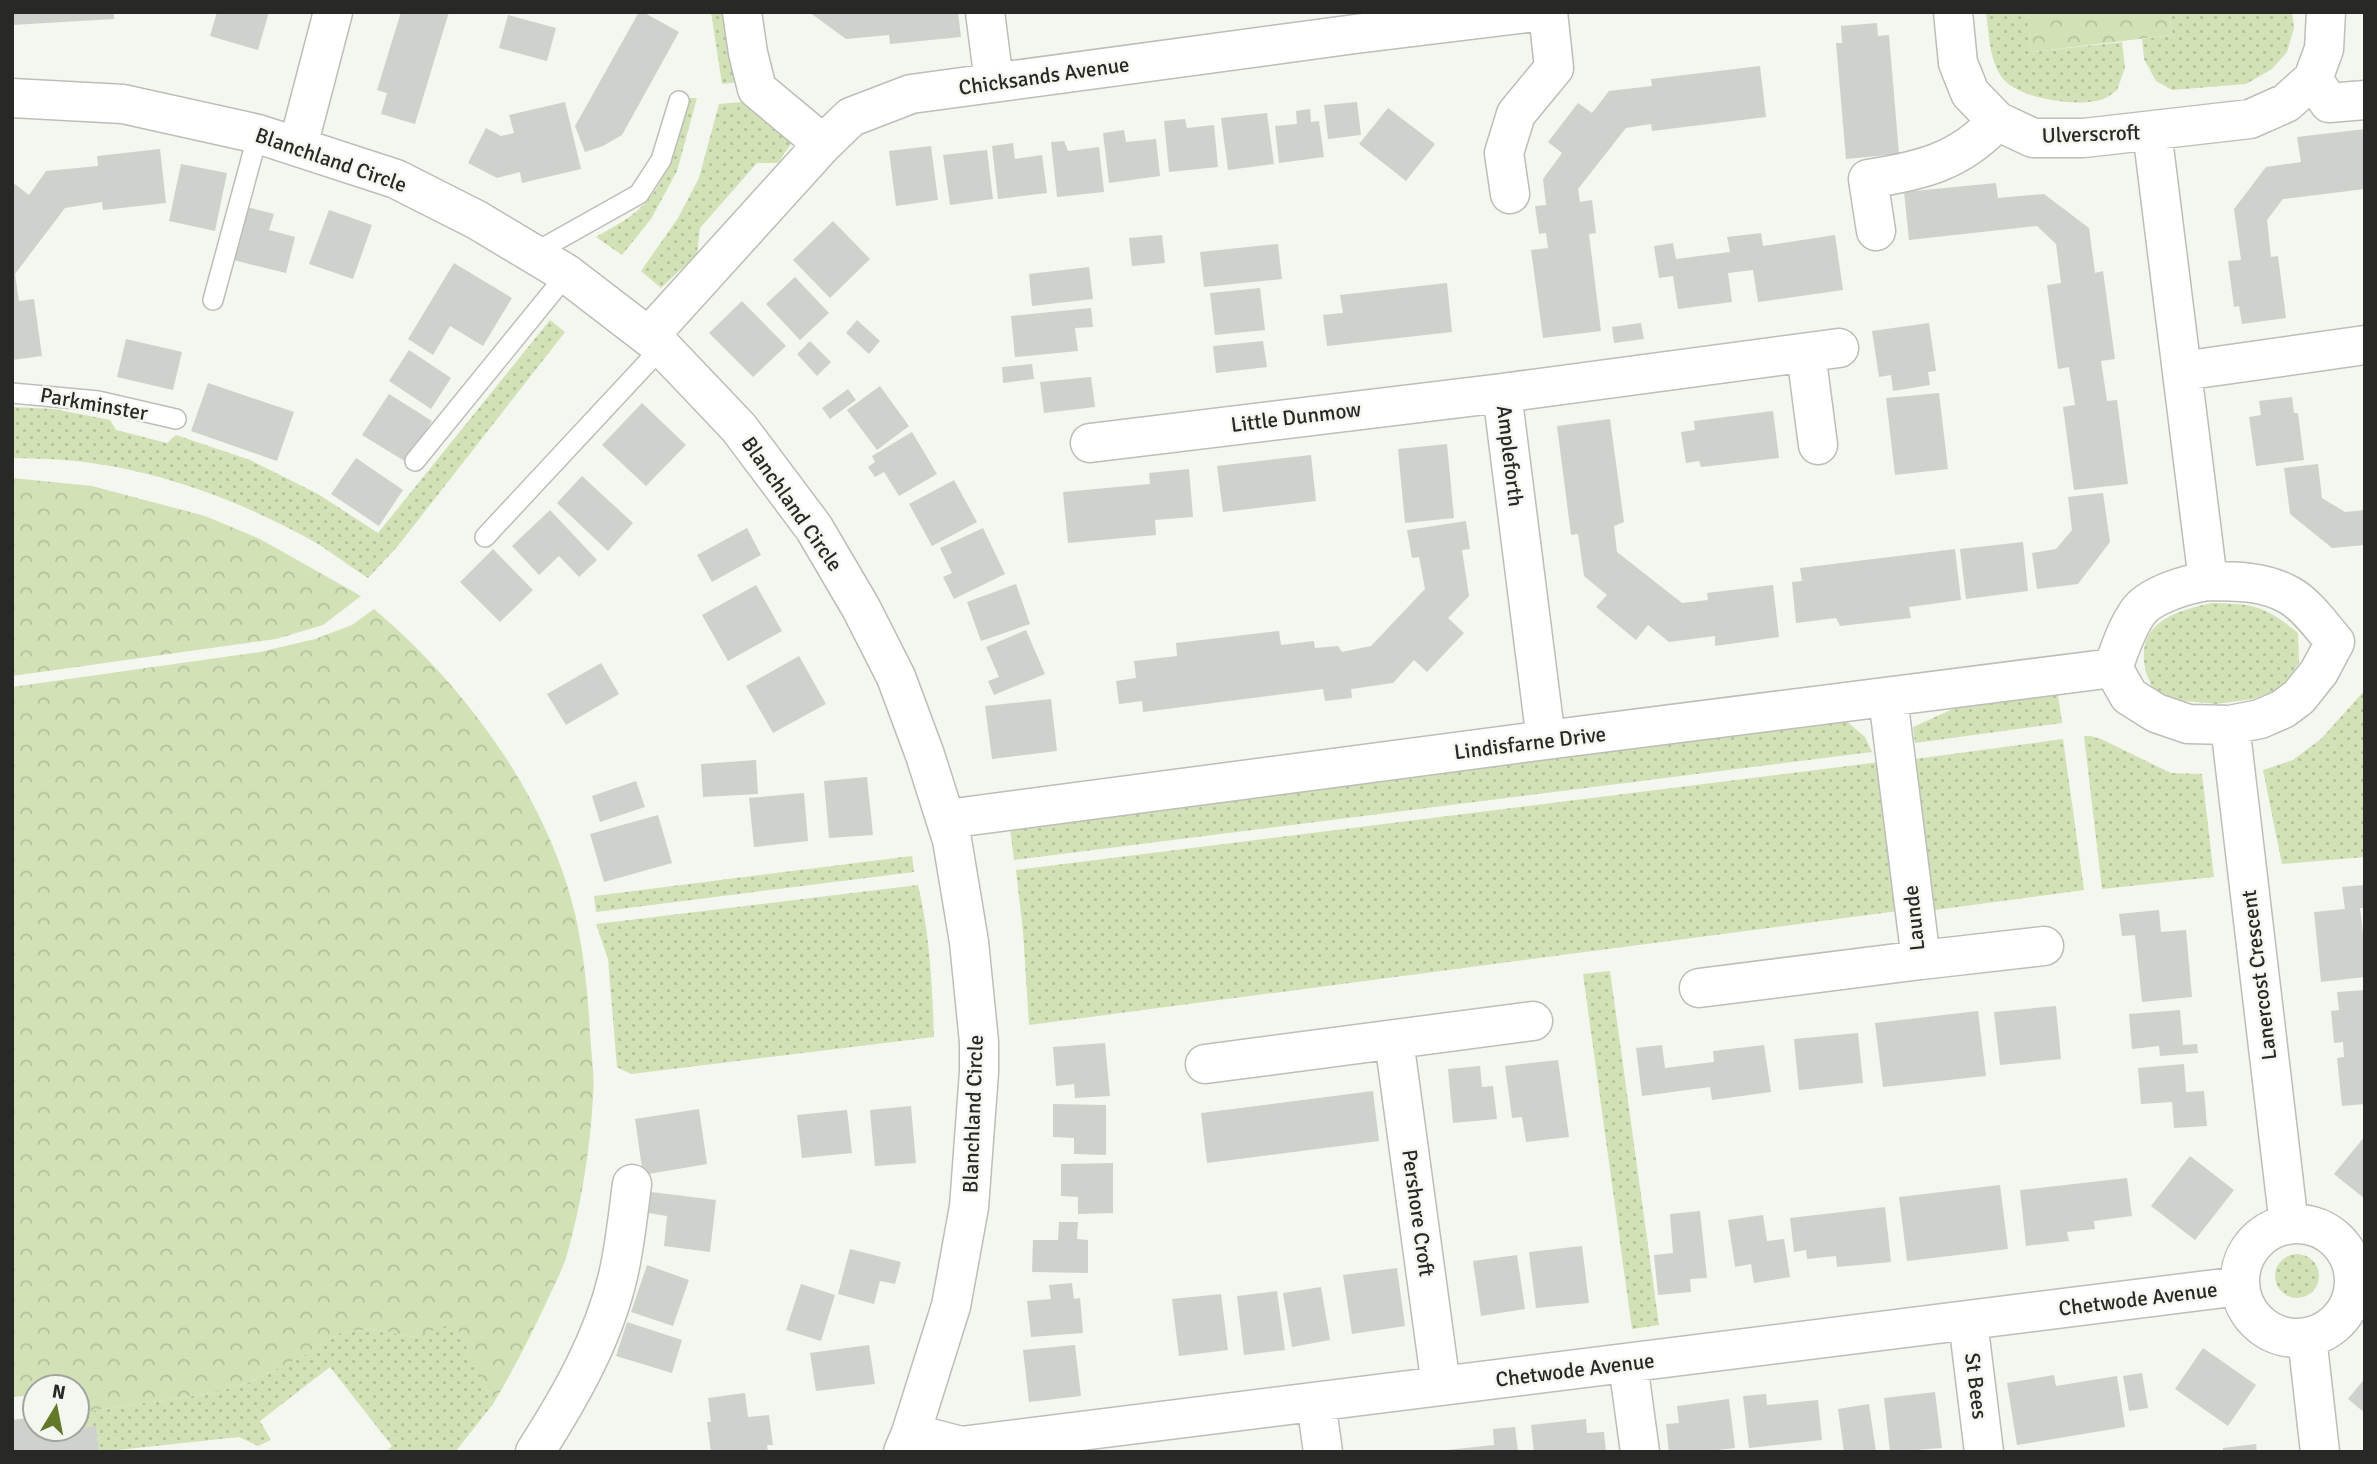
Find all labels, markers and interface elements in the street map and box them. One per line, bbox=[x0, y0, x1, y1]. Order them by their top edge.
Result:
street label: Chicksands Avenue bbox=[957, 51, 1131, 101]
street label: Ulverscroft bbox=[2041, 119, 2141, 149]
street label: Blanchland Circle bbox=[252, 122, 410, 198]
street label: Parkminster bbox=[38, 382, 150, 426]
street label: Little Dunmow bbox=[1229, 396, 1363, 438]
street label: Ampleforth bbox=[1491, 404, 1529, 508]
street label: Blanchland Circle bbox=[736, 432, 848, 576]
street label: Lindisfarne Drive bbox=[1453, 721, 1607, 765]
street label: Launde bbox=[1898, 884, 1930, 952]
street label: Lanercost Crescent bbox=[2236, 888, 2282, 1062]
street label: Blanchland Circle bbox=[957, 1034, 989, 1194]
street label: Pershore Croft bbox=[1396, 1148, 1440, 1279]
street label: Chetwode Avenue bbox=[2057, 1276, 2219, 1322]
street label: Chetwode Avenue bbox=[1494, 1347, 1656, 1393]
street label: St Bees bbox=[1959, 1351, 1993, 1421]
north arrow bbox=[21, 1373, 91, 1443]
text: N bbox=[50, 1379, 67, 1405]

